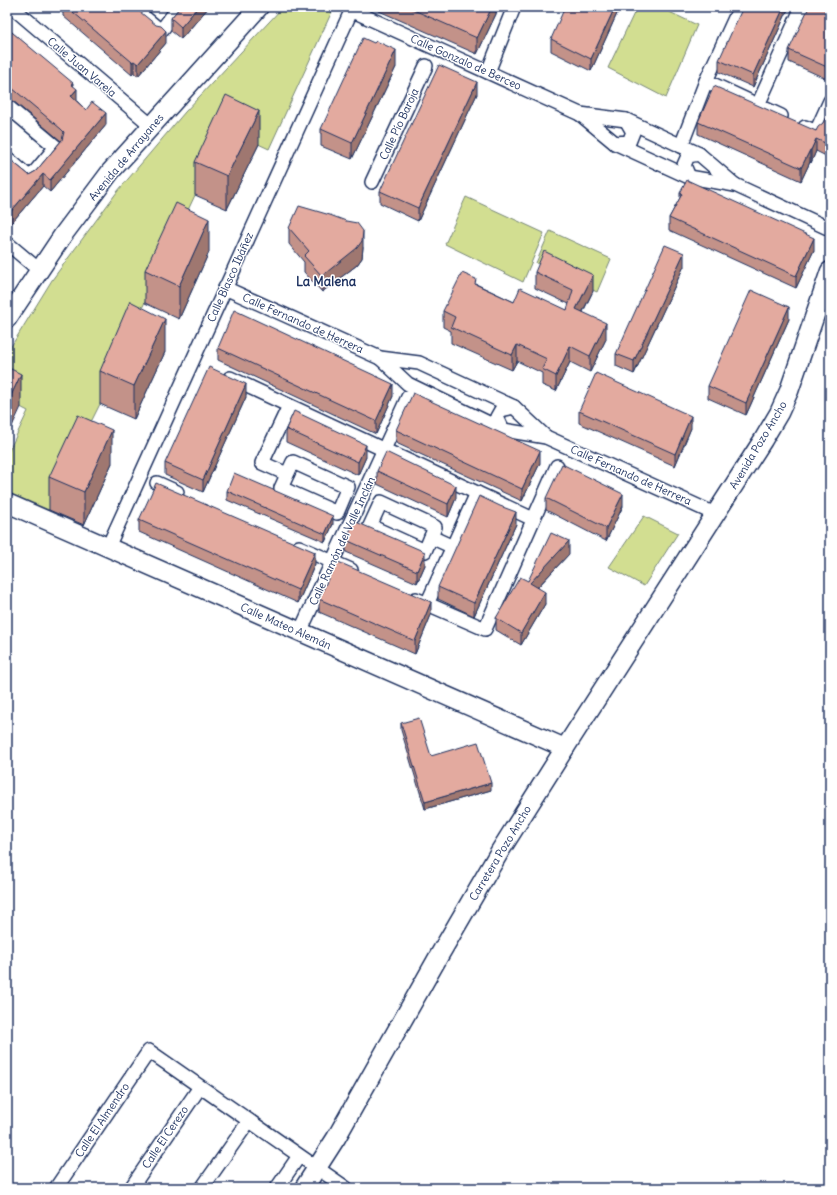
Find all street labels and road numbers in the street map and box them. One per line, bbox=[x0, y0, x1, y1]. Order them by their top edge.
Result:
street label: Calle Gonzalo de Berceo bbox=[408, 31, 524, 93]
street label: Calle Juan Varela bbox=[45, 34, 119, 100]
street label: Calle Pío Baroja bbox=[376, 86, 422, 162]
street label: Avenida de Arrayanes bbox=[85, 111, 167, 203]
street label: Calle Blasco Ibáñez bbox=[204, 230, 256, 324]
street label: Calle Fernando de Herrera bbox=[240, 290, 366, 356]
street label: Avenida Pozo Ancho bbox=[726, 398, 790, 492]
street label: Calle Fernando de Herrera bbox=[568, 442, 694, 508]
street label: Calle Ramón del Valle Inclán bbox=[306, 474, 378, 608]
street label: Calle Mateo Alemán bbox=[238, 600, 334, 652]
street label: Carretera Pozo Ancho bbox=[466, 803, 534, 903]
street label: Calle El Almendro bbox=[72, 1080, 132, 1160]
street label: Calle El Cerezo bbox=[139, 1103, 191, 1171]

